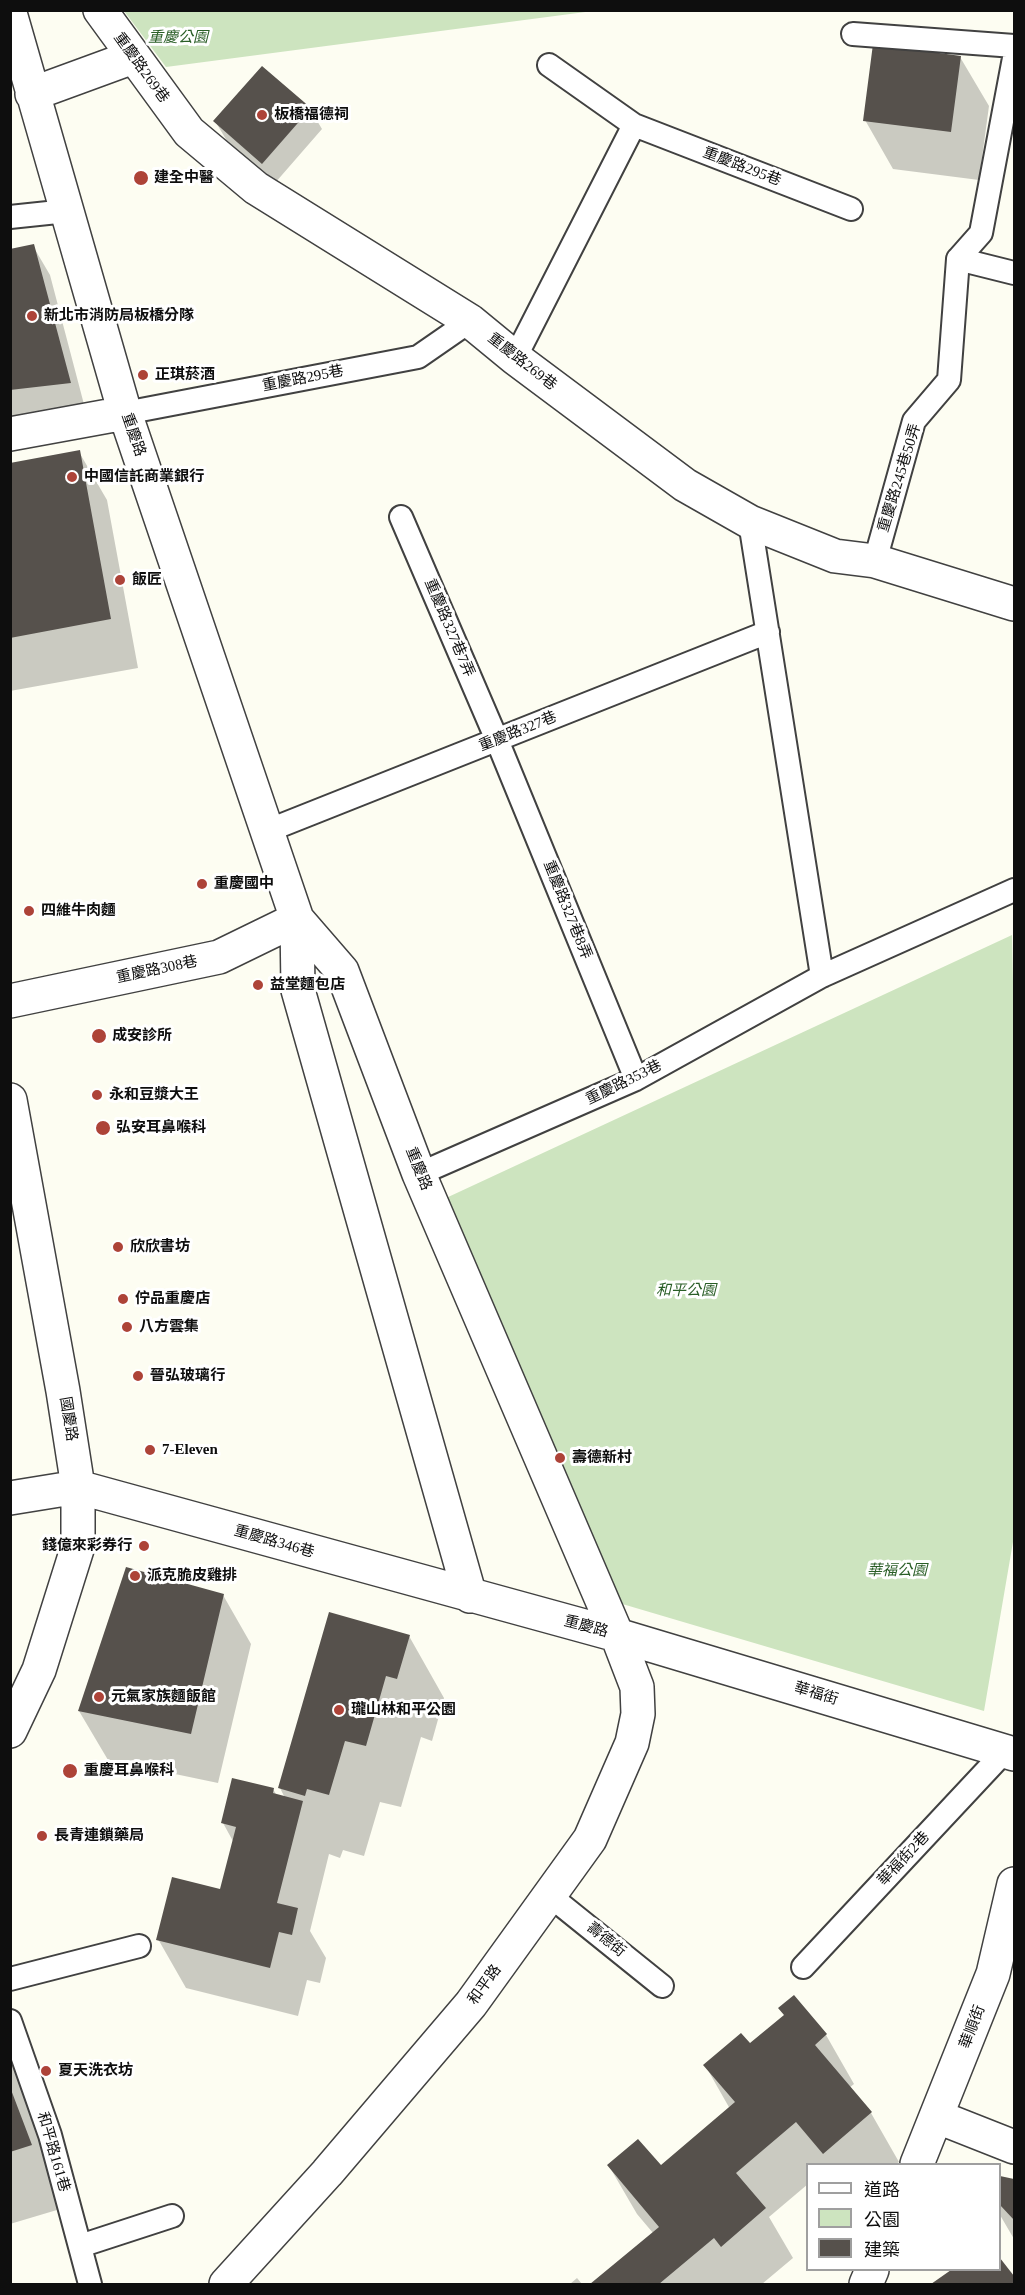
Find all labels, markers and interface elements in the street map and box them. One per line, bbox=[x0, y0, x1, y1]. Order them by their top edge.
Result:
street label: 重慶路269巷 bbox=[109, 29, 173, 107]
park label: 重慶公園 bbox=[148, 29, 208, 47]
place label: 板橋福德祠 bbox=[274, 106, 349, 124]
marker: 板橋福德祠 bbox=[255, 108, 269, 122]
street label: 重慶路295巷 bbox=[700, 144, 784, 190]
marker: 建全中醫 bbox=[132, 169, 150, 187]
place label: 建全中醫 bbox=[154, 169, 214, 187]
place label: 新北市消防局板橋分隊 bbox=[44, 307, 194, 325]
marker: 新北市消防局板橋分隊 bbox=[25, 309, 39, 323]
street label: 重慶路269巷 bbox=[484, 330, 560, 394]
street label: 重慶路295巷 bbox=[261, 362, 345, 396]
place label: 正琪菸酒 bbox=[155, 366, 215, 384]
marker: 正琪菸酒 bbox=[136, 368, 150, 382]
street label: 重慶路 bbox=[117, 411, 149, 459]
street label: 重慶路245巷50弄 bbox=[875, 422, 925, 534]
place label: 中國信託商業銀行 bbox=[84, 468, 204, 486]
marker: 中國信託商業銀行 bbox=[65, 470, 79, 484]
place label: 飯匠 bbox=[132, 571, 162, 589]
marker: 飯匠 bbox=[113, 573, 127, 587]
street label: 重慶路327巷7弄 bbox=[420, 576, 478, 680]
street label: 重慶路327巷 bbox=[476, 708, 560, 756]
street label: 重慶路327巷8弄 bbox=[539, 858, 595, 962]
place label: 重慶國中 bbox=[214, 875, 274, 893]
marker: 重慶國中 bbox=[195, 877, 209, 891]
place label: 四維牛肉麵 bbox=[41, 902, 116, 920]
marker: 四維牛肉麵 bbox=[22, 904, 36, 918]
street label: 重慶路308巷 bbox=[115, 953, 199, 987]
place label: 益堂麵包店 bbox=[270, 976, 345, 994]
marker: 益堂麵包店 bbox=[251, 978, 265, 992]
marker: 成安診所 bbox=[90, 1027, 108, 1045]
place label: 成安診所 bbox=[112, 1027, 172, 1045]
street label: 重慶路353巷 bbox=[583, 1057, 665, 1109]
place label: 永和豆漿大王 bbox=[109, 1086, 199, 1104]
marker: 永和豆漿大王 bbox=[90, 1088, 104, 1102]
marker: 弘安耳鼻喉科 bbox=[94, 1119, 112, 1137]
place label: 弘安耳鼻喉科 bbox=[116, 1119, 206, 1137]
street label: 重慶路 bbox=[401, 1145, 435, 1193]
place label: 欣欣書坊 bbox=[130, 1238, 190, 1256]
marker: 欣欣書坊 bbox=[111, 1240, 125, 1254]
park label: 和平公園 bbox=[656, 1282, 716, 1300]
place label: 佇品重慶店 bbox=[135, 1290, 210, 1308]
marker: 佇品重慶店 bbox=[116, 1292, 130, 1306]
place label: 八方雲集 bbox=[139, 1318, 199, 1336]
marker: 八方雲集 bbox=[120, 1320, 134, 1334]
place label: 晉弘玻璃行 bbox=[150, 1367, 225, 1385]
marker: 晉弘玻璃行 bbox=[131, 1369, 145, 1383]
street label: 國慶路 bbox=[56, 1395, 80, 1443]
place label: 7-Eleven bbox=[162, 1441, 218, 1459]
marker: 7-Eleven bbox=[143, 1443, 157, 1457]
place label: 壽德新村 bbox=[572, 1449, 632, 1467]
marker: 壽德新村 bbox=[553, 1451, 567, 1465]
street label: 重慶路346巷 bbox=[232, 1522, 316, 1562]
place label: 錢億來彩券行 bbox=[42, 1537, 132, 1555]
marker: 錢億來彩券行 bbox=[137, 1539, 151, 1553]
park label: 華福公園 bbox=[867, 1562, 927, 1580]
place label: 派克脆皮雞排 bbox=[147, 1567, 237, 1585]
marker: 派克脆皮雞排 bbox=[128, 1569, 142, 1583]
street label: 重慶路 bbox=[562, 1612, 610, 1642]
street label: 華福街 bbox=[792, 1679, 840, 1709]
place label: 元氣家族麵飯館 bbox=[111, 1688, 216, 1706]
marker: 元氣家族麵飯館 bbox=[92, 1690, 106, 1704]
place label: 瓏山林和平公園 bbox=[351, 1701, 456, 1719]
marker: 瓏山林和平公園 bbox=[332, 1703, 346, 1717]
marker: 重慶耳鼻喉科 bbox=[61, 1762, 79, 1780]
place label: 重慶耳鼻喉科 bbox=[84, 1762, 174, 1780]
place label: 長青連鎖藥局 bbox=[54, 1827, 144, 1845]
street label: 華福街2巷 bbox=[874, 1828, 934, 1890]
marker: 長青連鎖藥局 bbox=[35, 1829, 49, 1843]
street label: 壽德街 bbox=[583, 1919, 629, 1961]
street label: 和平路 bbox=[464, 1962, 506, 2008]
street label: 華順街 bbox=[957, 2003, 989, 2051]
place label: 夏天洗衣坊 bbox=[58, 2062, 133, 2080]
marker: 夏天洗衣坊 bbox=[39, 2064, 53, 2078]
street label: 和平路161巷 bbox=[33, 2110, 73, 2194]
legend bbox=[806, 2163, 1001, 2271]
text: 道路 bbox=[864, 2180, 900, 2200]
text: 公園 bbox=[864, 2210, 900, 2230]
text: 建築 bbox=[864, 2240, 900, 2260]

